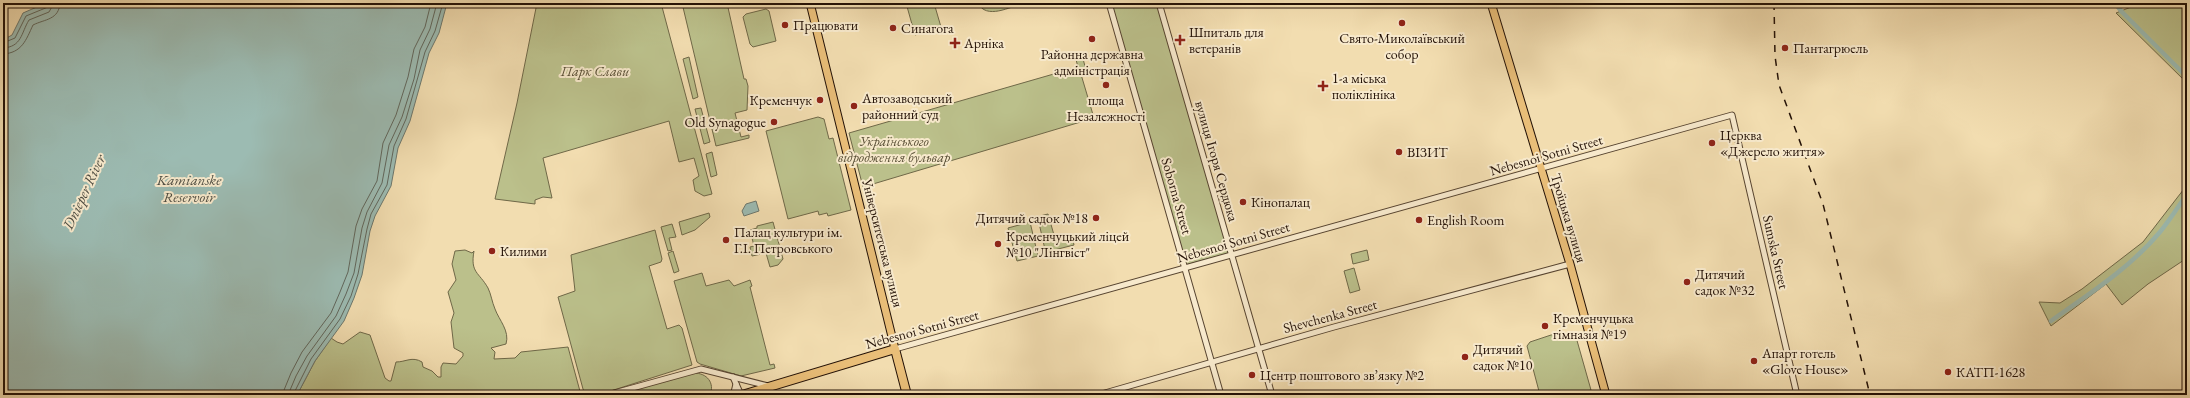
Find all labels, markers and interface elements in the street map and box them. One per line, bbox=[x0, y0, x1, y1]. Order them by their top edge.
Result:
place label: Працювати bbox=[793, 16, 859, 34]
marker: Свято-Миколаївський собор bbox=[1397, 18, 1407, 28]
place label: Синагога bbox=[901, 19, 954, 37]
marker: Працювати bbox=[780, 20, 790, 30]
marker: Синагога bbox=[888, 23, 898, 33]
place label: Шпиталь для ветеранів bbox=[1189, 23, 1264, 57]
place label: Свято-Миколаївський собор bbox=[1339, 29, 1465, 63]
place label: Арніка bbox=[963, 34, 1004, 52]
marker: Районна державна адміністрація bbox=[1087, 34, 1097, 44]
marker: Шпиталь для ветеранів bbox=[1174, 34, 1186, 46]
marker: Арніка bbox=[949, 37, 961, 49]
place label: Пантагрюель bbox=[1793, 39, 1868, 57]
marker: Пантагрюель bbox=[1780, 43, 1790, 53]
place label: Районна державна адміністрація bbox=[1041, 45, 1144, 79]
park label: Парк Слави bbox=[560, 62, 629, 80]
place label: 1-а міська поліклініка bbox=[1332, 69, 1396, 103]
marker: площа Незалежності bbox=[1101, 80, 1111, 90]
marker: 1-а міська поліклініка bbox=[1317, 80, 1329, 92]
place label: Автозаводський районний суд bbox=[861, 89, 953, 123]
place label: Кременчук bbox=[749, 91, 812, 109]
place label: площа Незалежності bbox=[1067, 91, 1146, 125]
marker: Кременчук bbox=[815, 95, 825, 105]
street label: вулиця Ігоря Сердюка bbox=[1191, 99, 1243, 224]
marker: Автозаводський районний суд bbox=[849, 101, 859, 111]
place label: Old Synagogue bbox=[685, 113, 767, 131]
marker: Old Synagogue bbox=[769, 117, 779, 127]
place label: Церква «Джерело життя» bbox=[1720, 126, 1825, 160]
street label: Nebesnoi Sotni Street bbox=[1488, 130, 1605, 180]
park label: Українського відродження бульвар bbox=[838, 132, 950, 166]
marker: Церква «Джерело життя» bbox=[1707, 138, 1717, 148]
place label: ВІЗИТ bbox=[1407, 143, 1448, 161]
marker: ВІЗИТ bbox=[1394, 147, 1404, 157]
water label: Dnieper River bbox=[58, 150, 110, 233]
street label: Soborna Street bbox=[1157, 156, 1197, 237]
water label: Kamianske Reservoir bbox=[156, 170, 222, 206]
street label: Троїцька вулиця bbox=[1547, 171, 1591, 265]
street label: Університетська вулиця bbox=[858, 176, 908, 309]
place label: Кінопалац bbox=[1251, 193, 1311, 211]
marker: Кінопалац bbox=[1238, 197, 1248, 207]
place label: Дитячий садок №18 bbox=[976, 209, 1088, 227]
place label: English Room bbox=[1427, 211, 1505, 229]
marker: Дитячий садок №18 bbox=[1091, 213, 1101, 223]
street label: Sumska Street bbox=[1759, 213, 1793, 291]
marker: English Room bbox=[1414, 215, 1424, 225]
street label: Nebesnoi Sotni Street bbox=[1175, 217, 1292, 267]
place label: Палац культури ім. Г.І. Петровського bbox=[734, 223, 842, 257]
place label: Кременчуцький ліцей №10 "Лінгвіст" bbox=[1006, 227, 1130, 261]
marker: Палац культури ім. Г.І. Петровського bbox=[721, 235, 731, 245]
marker: Кременчуцький ліцей №10 "Лінгвіст" bbox=[993, 239, 1003, 249]
place label: Килими bbox=[500, 242, 548, 260]
marker: Килими bbox=[487, 246, 497, 256]
place label: Дитячий садок №32 bbox=[1695, 265, 1755, 299]
marker: Дитячий садок №32 bbox=[1682, 277, 1692, 287]
street label: Shevchenka Street bbox=[1281, 295, 1379, 337]
street label: Nebesnoi Sotni Street bbox=[863, 305, 981, 353]
place label: Кременчуцька гімназія №19 bbox=[1553, 309, 1634, 343]
marker: Кременчуцька гімназія №19 bbox=[1540, 321, 1550, 331]
place label: Дитячий садок №10 bbox=[1473, 340, 1533, 374]
place label: Апарт готель «Glove House» bbox=[1761, 344, 1849, 378]
marker: Дитячий садок №10 bbox=[1460, 352, 1470, 362]
marker: Апарт готель «Glove House» bbox=[1749, 356, 1759, 366]
place label: КАТП-1628 bbox=[1956, 363, 2026, 381]
place label: Центр поштового зв’язку №2 bbox=[1260, 366, 1424, 384]
marker: КАТП-1628 bbox=[1943, 367, 1953, 377]
marker: Центр поштового зв’язку №2 bbox=[1247, 370, 1257, 380]

